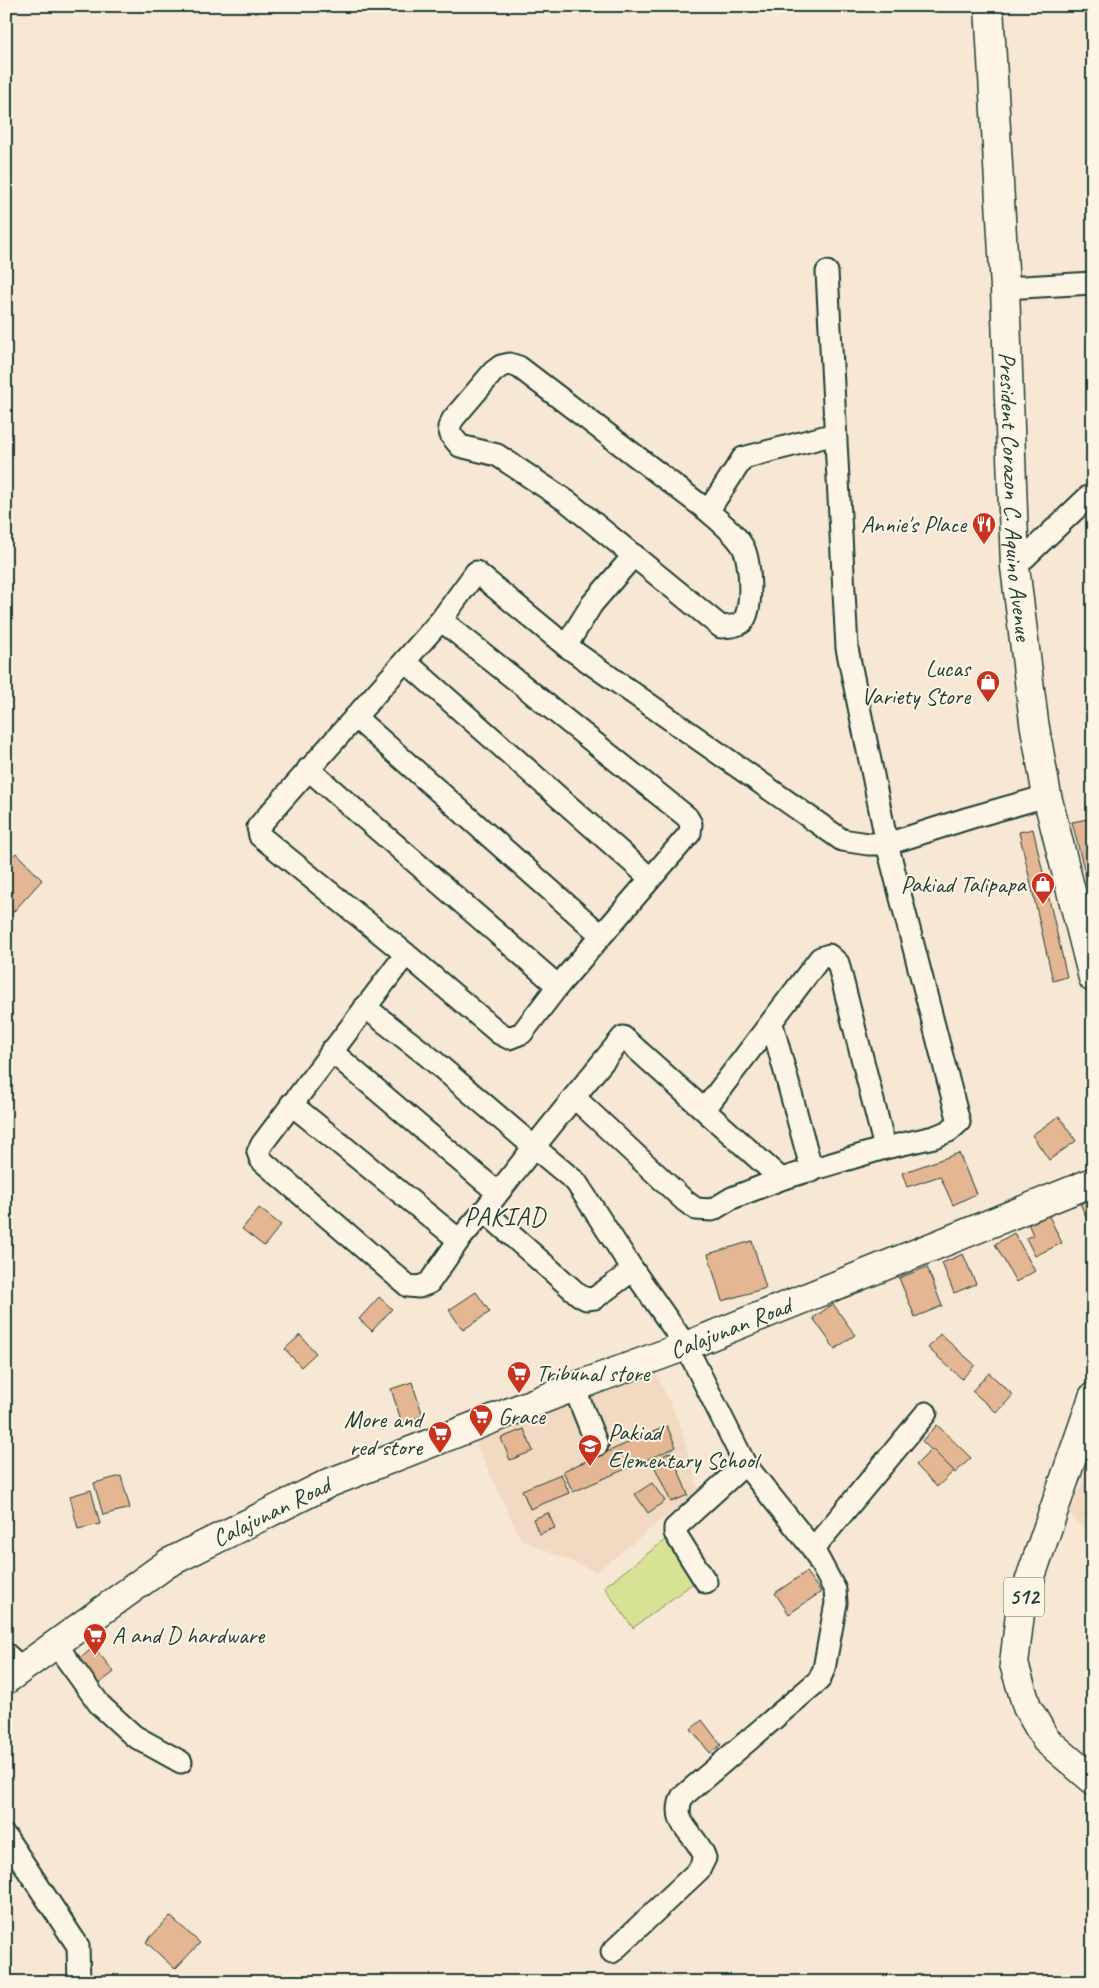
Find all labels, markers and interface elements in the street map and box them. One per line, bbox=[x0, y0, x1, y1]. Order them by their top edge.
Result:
street label: President Corazon C. Aquino Avenue bbox=[992, 351, 1039, 644]
place label: Annie's Place bbox=[861, 509, 968, 539]
restaurant icon: Annie's Place bbox=[971, 511, 997, 545]
place label: Lucas Variety Store bbox=[861, 653, 972, 711]
shop icon: Lucas Variety Store bbox=[975, 669, 1001, 703]
place label: Pakiad Talipapa bbox=[901, 869, 1028, 899]
shop icon: Pakiad Talipapa bbox=[1030, 871, 1056, 905]
district label: PAKIAD bbox=[464, 1200, 547, 1233]
street label: Calajunan Road bbox=[666, 1289, 799, 1366]
place label: Tribunal store bbox=[536, 1358, 651, 1388]
supermarket icon: Tribunal store bbox=[506, 1360, 532, 1394]
place label: Grace bbox=[498, 1401, 547, 1431]
supermarket icon: Grace bbox=[468, 1403, 494, 1437]
place label: More and red store bbox=[344, 1404, 426, 1462]
place label: Pakiad Elementary School bbox=[608, 1417, 762, 1475]
supermarket icon: More and red store bbox=[427, 1420, 453, 1454]
school or university icon: Pakiad Elementary School bbox=[577, 1433, 603, 1467]
street label: Calajunan Road bbox=[207, 1468, 338, 1554]
road number: 512 bbox=[1004, 1578, 1044, 1616]
place label: A and D hardware bbox=[112, 1620, 266, 1650]
supermarket icon: A and D hardware bbox=[82, 1622, 108, 1656]

